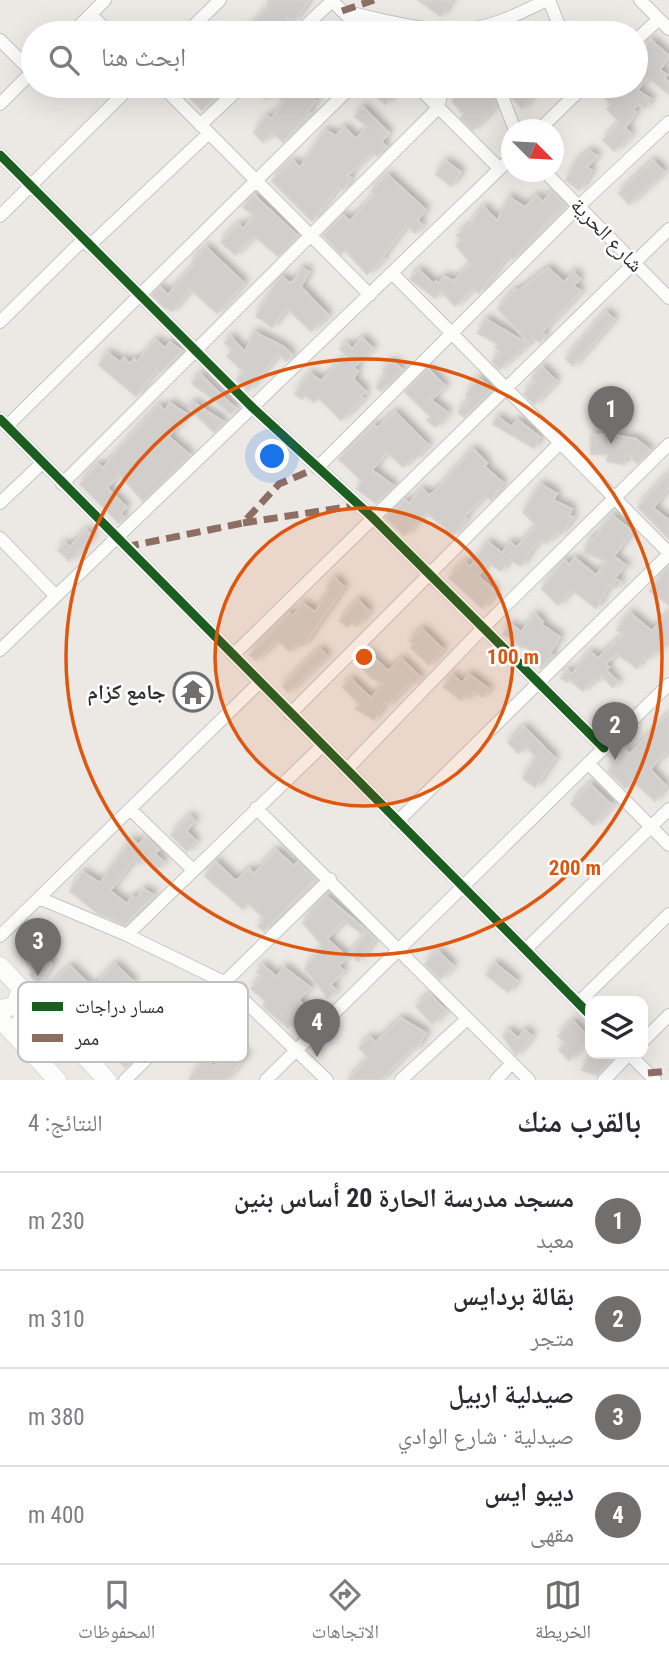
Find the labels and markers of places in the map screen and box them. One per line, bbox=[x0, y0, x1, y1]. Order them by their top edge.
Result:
pin: 1 bbox=[588, 386, 634, 444]
centre of rings bbox=[352, 645, 376, 669]
temple icon: جامع كزام bbox=[172, 671, 214, 713]
place label: جامع كزام bbox=[87, 680, 166, 706]
pin: 2 bbox=[592, 702, 638, 760]
pin: 3 bbox=[15, 918, 61, 976]
pin: 4 bbox=[294, 999, 340, 1057]

